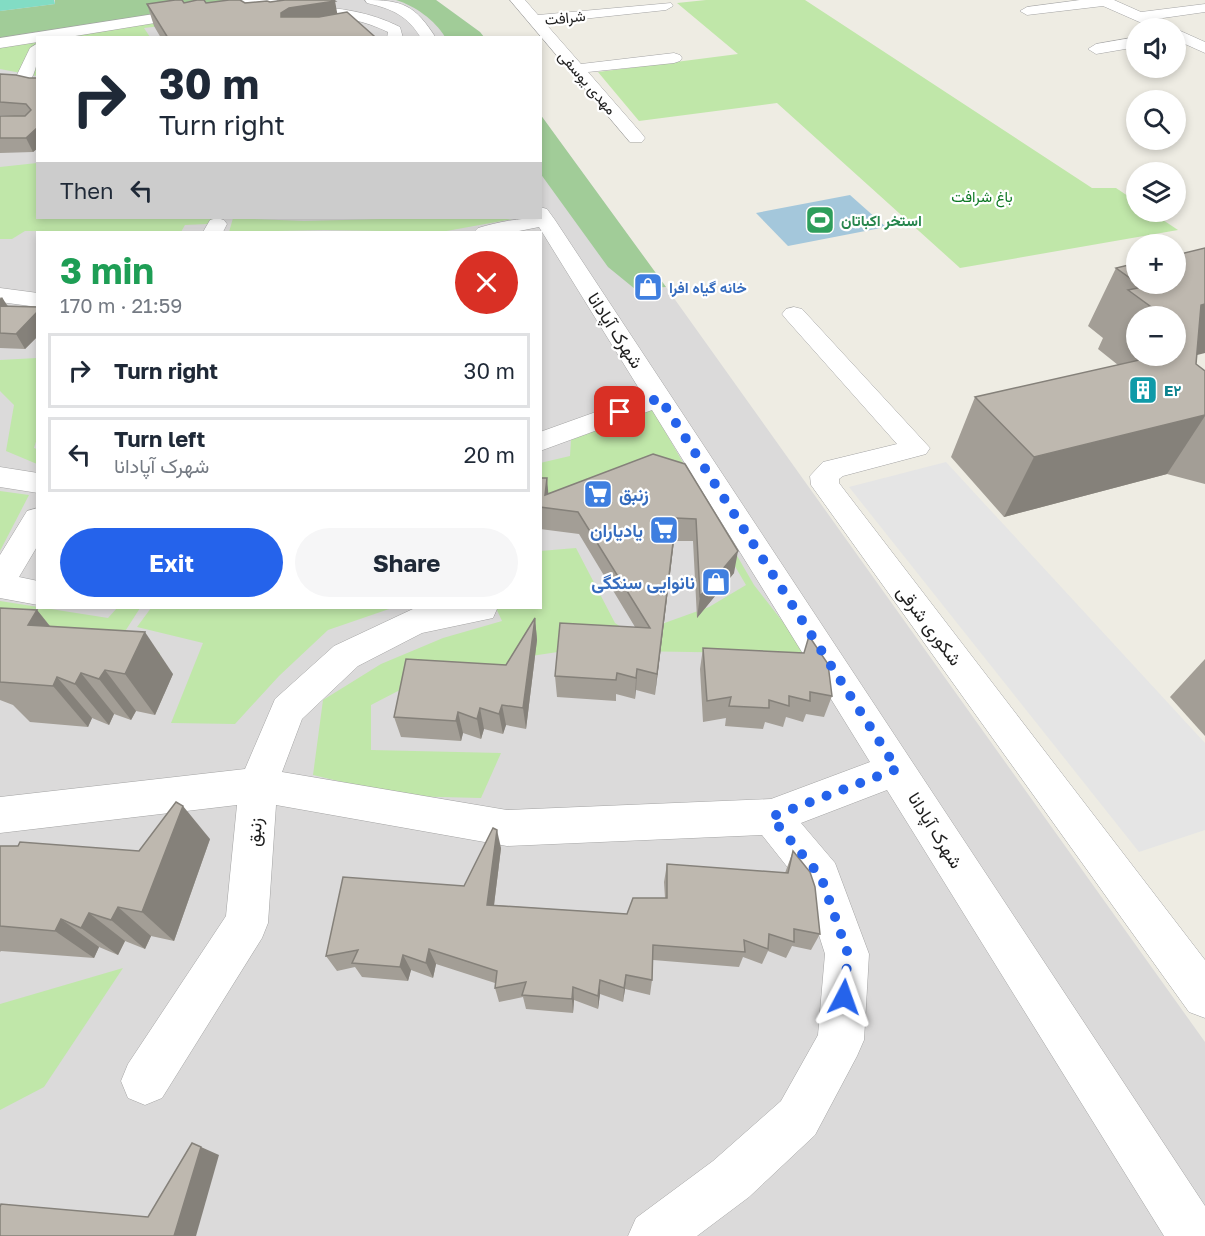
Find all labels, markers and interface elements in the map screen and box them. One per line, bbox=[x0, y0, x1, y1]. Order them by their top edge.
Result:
street label: شرافت bbox=[544, 6, 587, 29]
map controls bbox=[1126, 18, 1186, 366]
button: sound bbox=[1126, 18, 1186, 78]
street label: مهدی یوسفی bbox=[554, 46, 621, 119]
text: 30 m bbox=[159, 58, 259, 108]
icon: right bbox=[60, 60, 138, 138]
button: search bbox=[1126, 90, 1186, 150]
text: Turn right bbox=[159, 109, 285, 141]
button: layers bbox=[1126, 162, 1186, 222]
icon: left bbox=[125, 174, 158, 207]
text: Then bbox=[60, 177, 113, 204]
park label: باغ شرافت bbox=[951, 187, 1013, 208]
sports icon: استخر اکباتان bbox=[804, 204, 836, 236]
place label: استخر اکباتان bbox=[841, 211, 922, 230]
button: + bbox=[1126, 234, 1186, 294]
text: 3 min bbox=[60, 249, 154, 292]
button: close bbox=[455, 251, 518, 314]
shop icon: خانه گیاه افرا bbox=[632, 271, 664, 303]
place label: خانه گیاه افرا bbox=[669, 278, 747, 297]
street label: شهرک آپادانا bbox=[582, 288, 649, 373]
text: 170 m · 21:59 bbox=[60, 293, 182, 317]
button: − bbox=[1126, 306, 1186, 366]
icon: right bbox=[63, 354, 96, 387]
text: Turn right bbox=[114, 357, 218, 384]
text: 30 m bbox=[464, 357, 515, 384]
building icon: E۲ bbox=[1127, 374, 1159, 406]
place label: E۲ bbox=[1164, 381, 1182, 399]
pin bbox=[594, 386, 645, 437]
icon: arrive bbox=[603, 395, 636, 428]
text: Turn left bbox=[114, 425, 205, 452]
icon: left bbox=[63, 438, 96, 471]
text: 20 m bbox=[464, 441, 515, 468]
text: شهرک آپادانا bbox=[114, 453, 209, 477]
supermarket icon: زنبق bbox=[582, 478, 614, 510]
place label: زنبق bbox=[619, 483, 649, 506]
supermarket icon: یادیاران bbox=[648, 514, 680, 546]
place label: یادیاران bbox=[590, 519, 643, 542]
button: Exit bbox=[60, 528, 283, 597]
button: Share bbox=[295, 528, 518, 597]
shop icon: نانوایی سنکگی bbox=[700, 566, 732, 598]
place label: نانوایی سنکگی bbox=[591, 571, 695, 594]
street label: شکوری شرقی bbox=[892, 581, 967, 670]
street label: شهرک آپادانا bbox=[902, 788, 968, 873]
street label: زنبق bbox=[242, 817, 267, 848]
position arrow bbox=[812, 965, 876, 1029]

